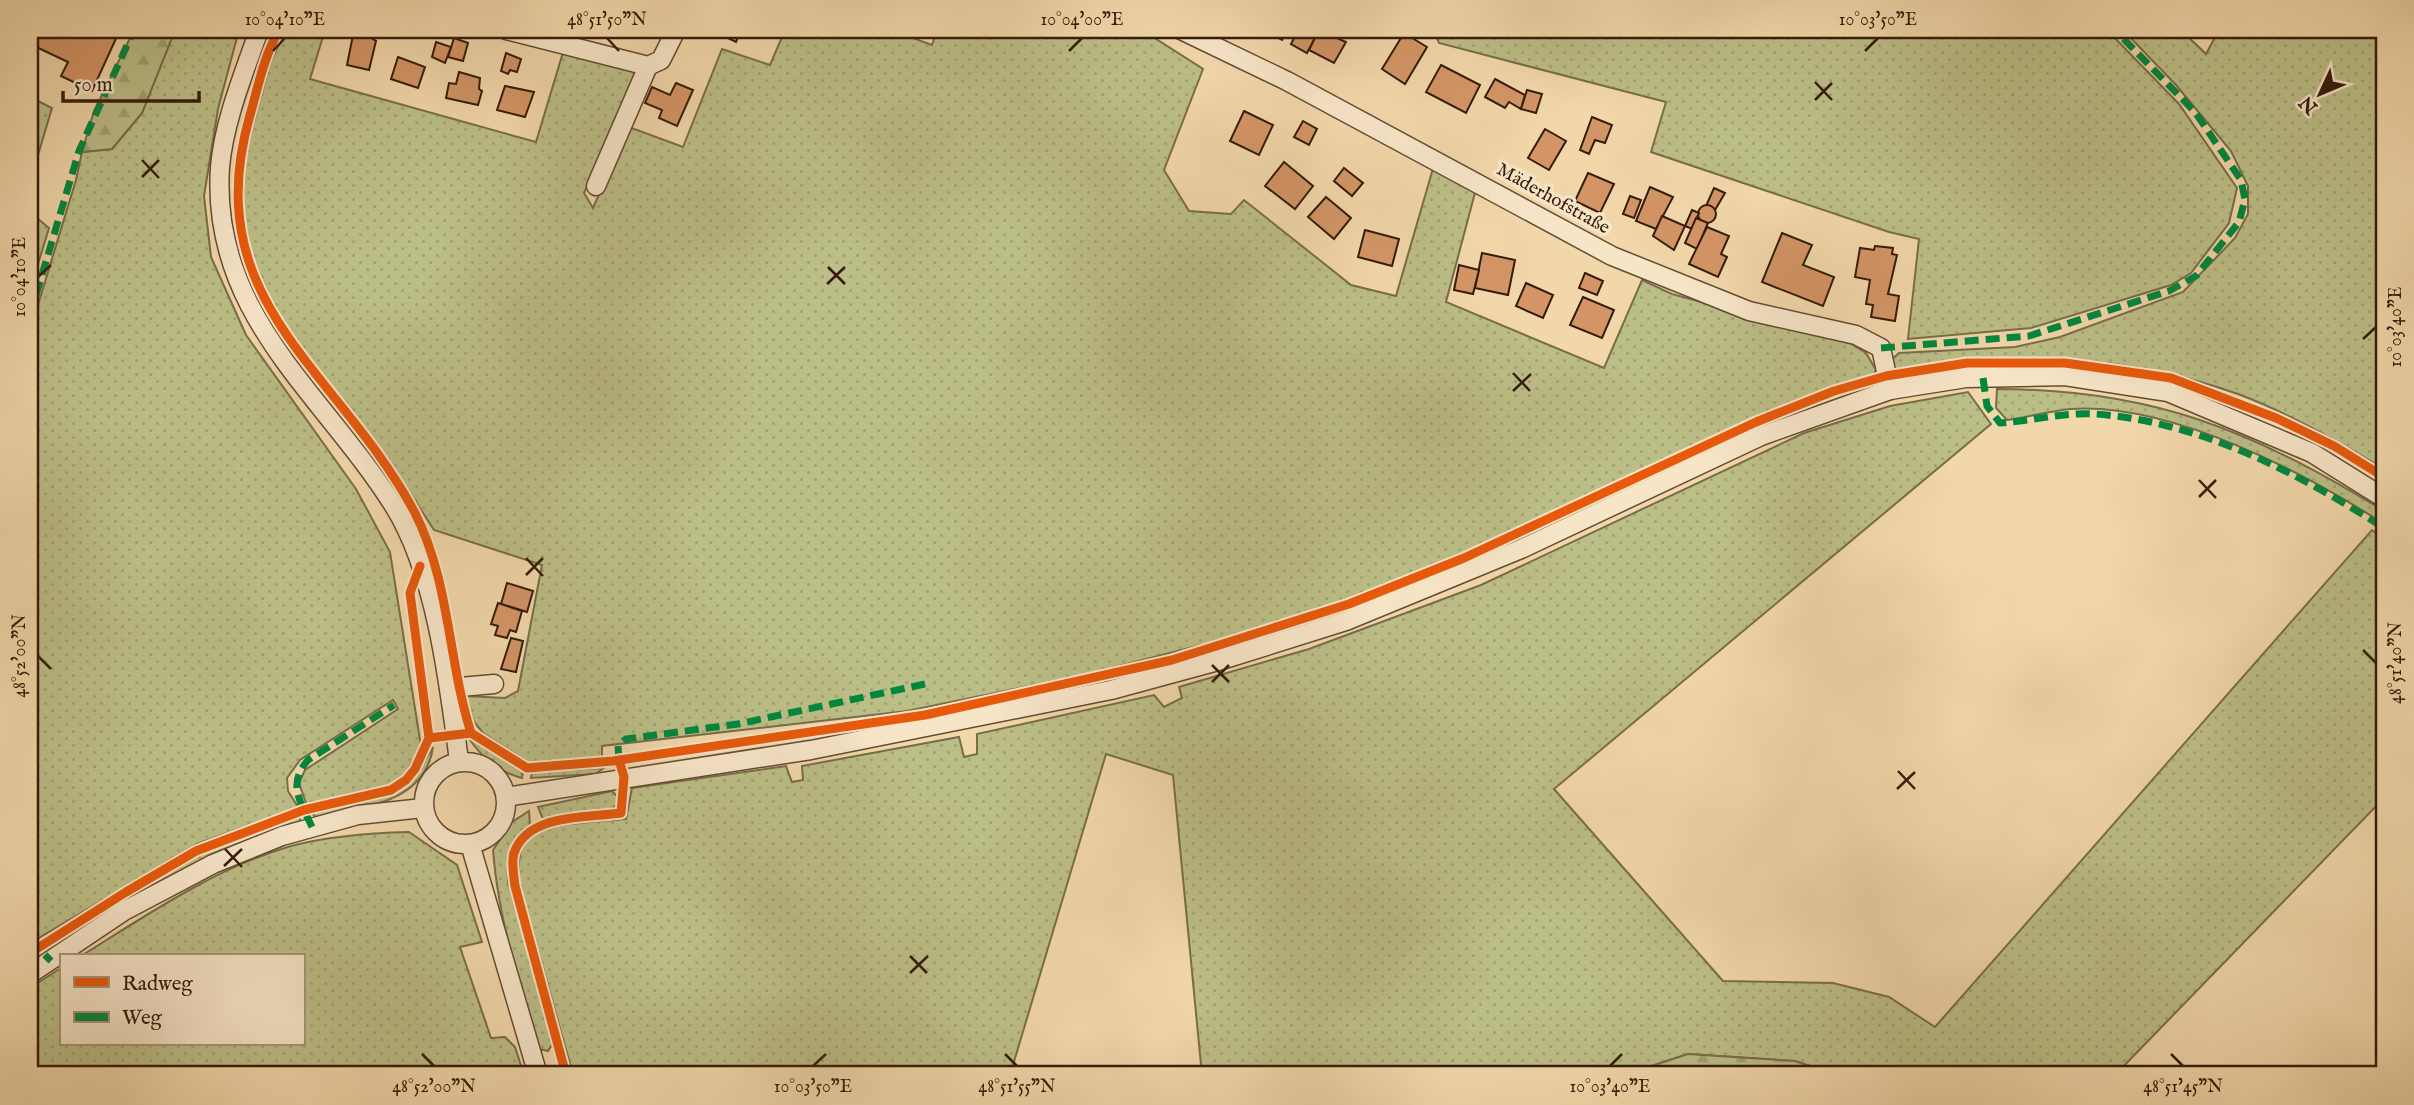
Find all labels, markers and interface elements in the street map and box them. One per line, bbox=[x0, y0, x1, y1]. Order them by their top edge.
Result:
text: 10°04'10"E bbox=[245, 9, 325, 32]
text: 48°51'50"N bbox=[567, 9, 647, 32]
text: 10°04'00"E bbox=[1041, 9, 1123, 32]
text: 10°03'50"E bbox=[1839, 9, 1917, 32]
scale bar bbox=[63, 60, 200, 104]
north arrow bbox=[2284, 60, 2354, 130]
text: 50 m bbox=[74, 72, 113, 99]
text: N bbox=[2294, 90, 2324, 119]
street label: Mäderhofstraße bbox=[1492, 158, 1614, 240]
text: 10°04'10"E bbox=[9, 237, 32, 317]
text: 10°03'40"E bbox=[2385, 287, 2408, 367]
text: 48°52'00"N bbox=[9, 614, 32, 698]
text: 48°51'40"N bbox=[2385, 622, 2408, 704]
legend bbox=[60, 954, 304, 1046]
text: Radweg bbox=[122, 971, 193, 998]
text: Weg bbox=[122, 1005, 163, 1032]
text: 48°52'00"N bbox=[392, 1076, 476, 1099]
text: 10°03'50"E bbox=[774, 1076, 852, 1099]
text: 48°51'55"N bbox=[978, 1076, 1056, 1099]
text: 10°03'40"E bbox=[1570, 1076, 1650, 1099]
text: 48°51'45"N bbox=[2143, 1076, 2223, 1099]

